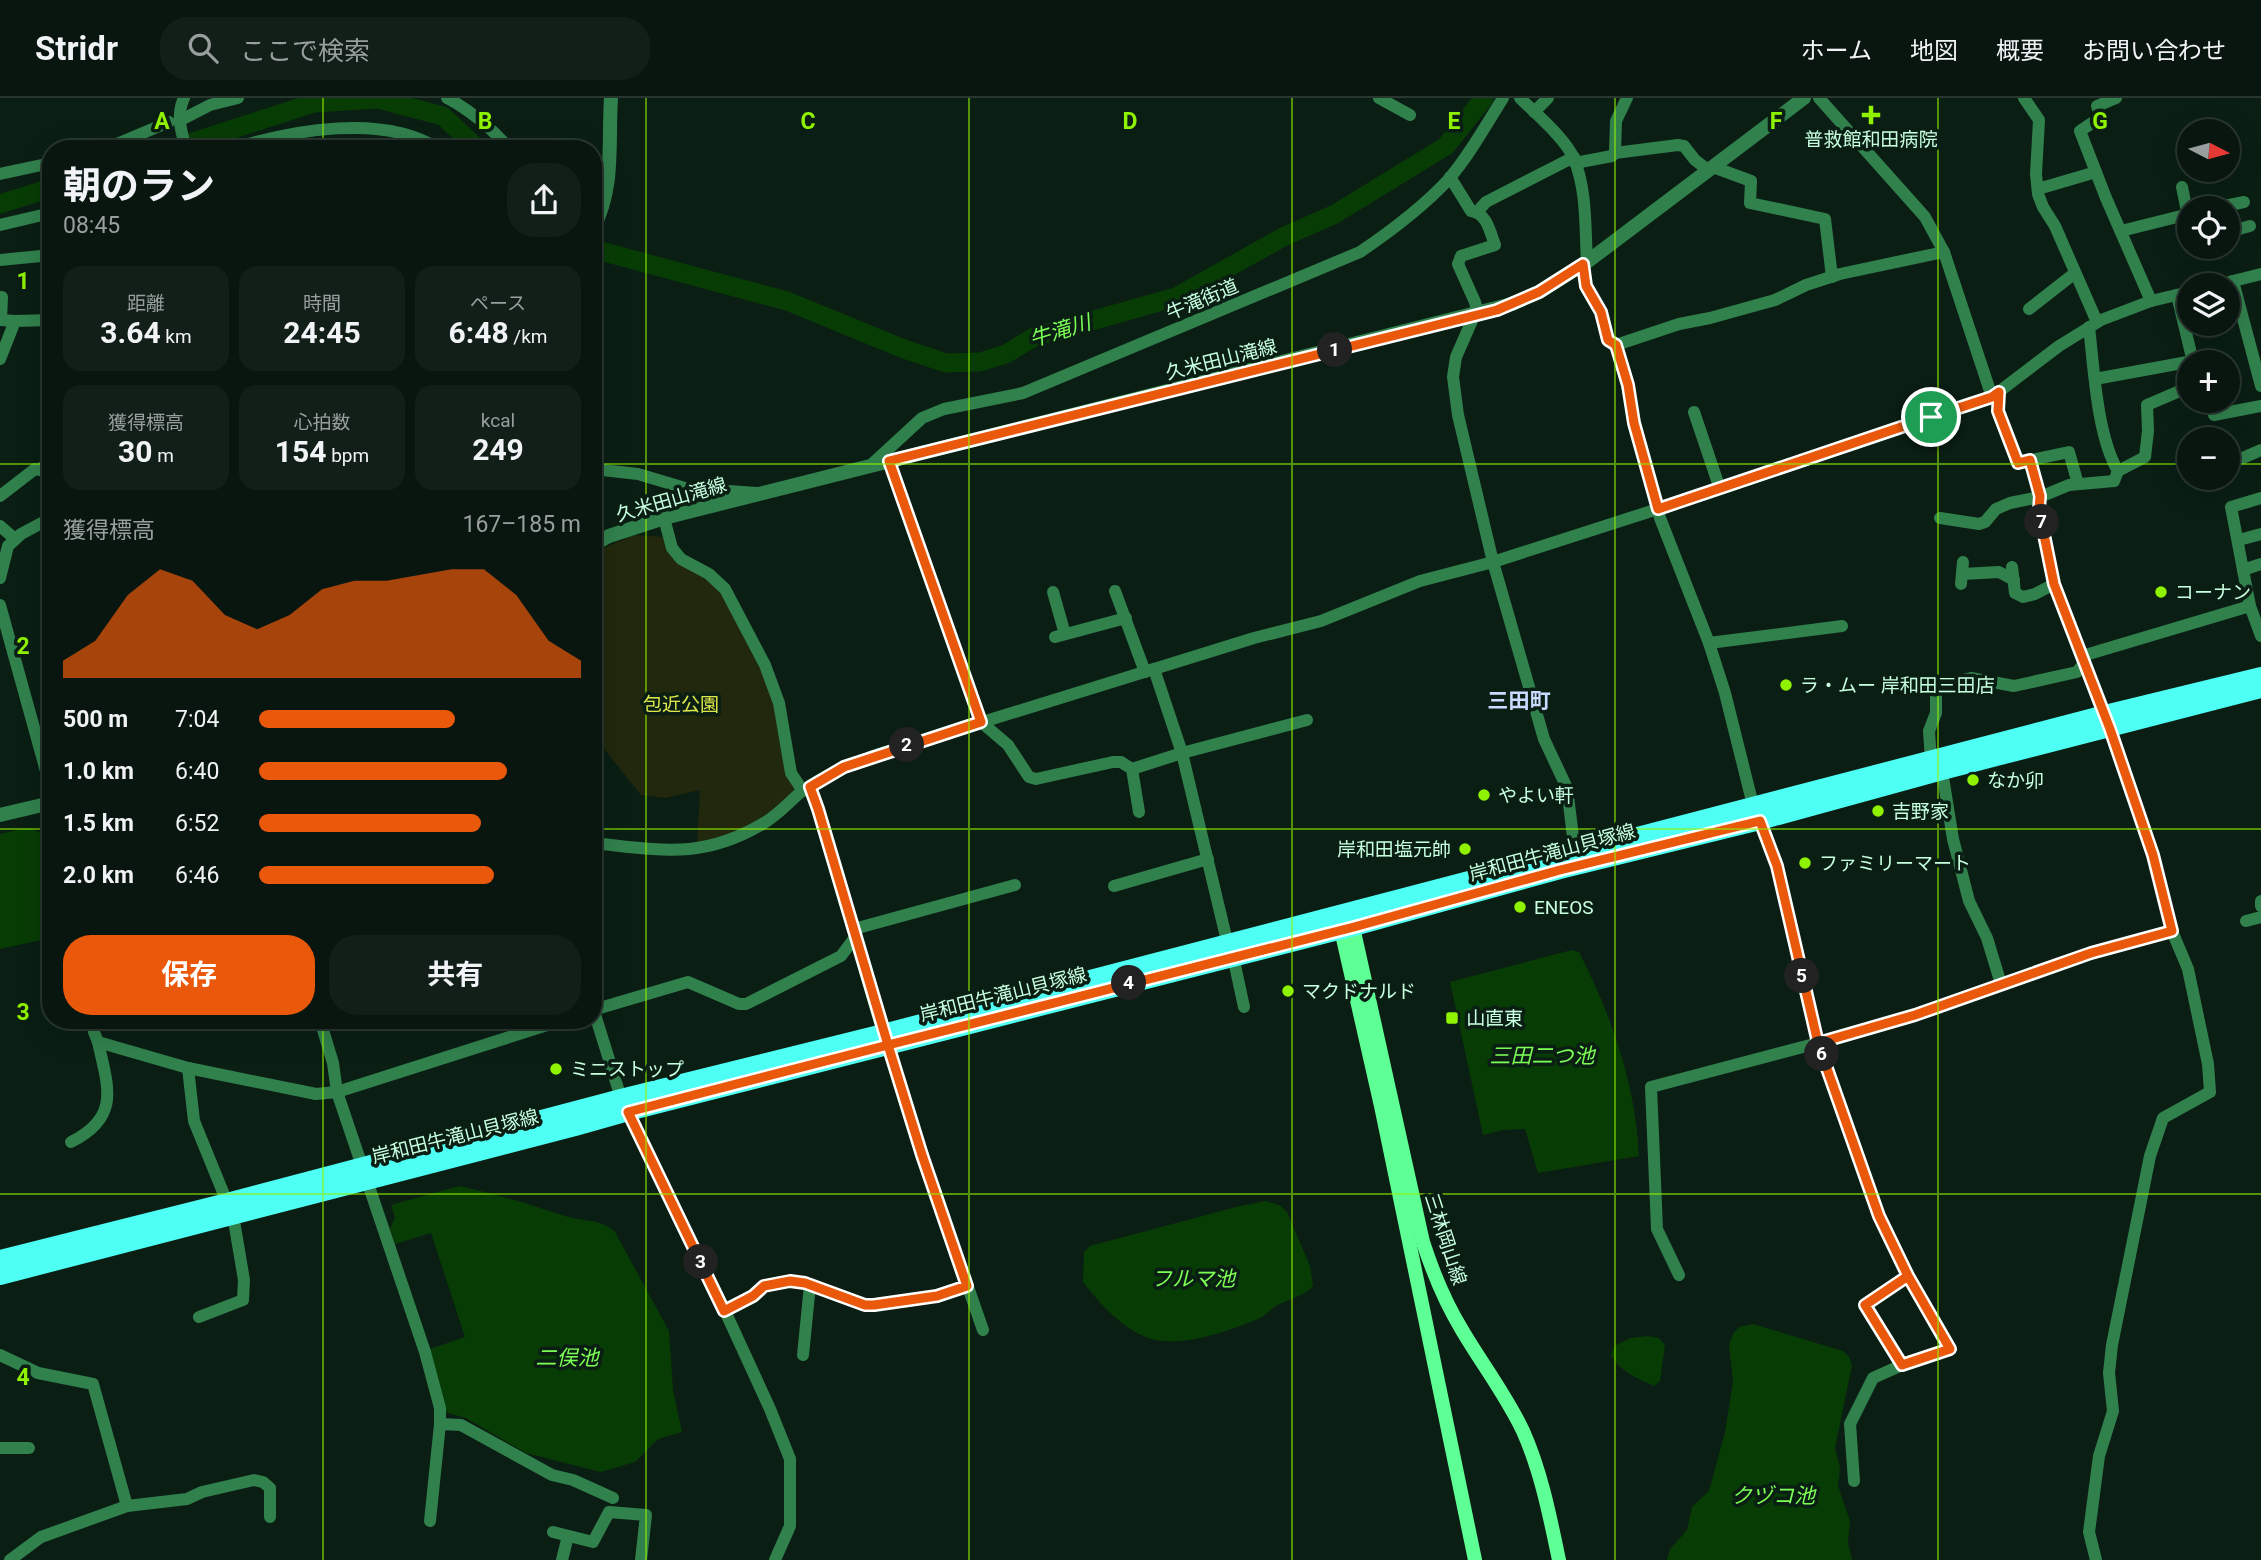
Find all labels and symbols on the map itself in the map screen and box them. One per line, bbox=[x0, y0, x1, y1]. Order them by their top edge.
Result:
marker: 普救館和田病院 bbox=[1861, 105, 1881, 125]
text: A bbox=[154, 108, 170, 135]
text: B bbox=[478, 108, 492, 135]
text: C bbox=[800, 108, 816, 135]
text: D bbox=[1123, 108, 1137, 135]
text: E bbox=[1448, 108, 1461, 135]
text: F bbox=[1770, 108, 1783, 135]
text: G bbox=[2092, 108, 2108, 135]
north arrow bbox=[2177, 119, 2240, 182]
place label: 普救館和田病院 bbox=[1804, 128, 1938, 151]
text: 1 bbox=[16, 268, 30, 295]
street label: 牛滝街道 bbox=[1163, 274, 1242, 325]
water label: 牛滝川 bbox=[1026, 310, 1096, 352]
pin: 1 bbox=[1318, 332, 1352, 368]
street label: 久米田山滝線 bbox=[1163, 335, 1279, 384]
pin bbox=[1901, 387, 1961, 447]
street label: 久米田山滝線 bbox=[613, 473, 729, 526]
pin: 7 bbox=[2024, 504, 2060, 540]
place label: コーナン bbox=[2175, 581, 2251, 604]
marker: コーナン bbox=[2153, 584, 2169, 600]
text: 2 bbox=[16, 633, 30, 660]
place label: ラ・ムー 岸和田三田店 bbox=[1800, 674, 1995, 697]
marker: ラ・ムー 岸和田三田店 bbox=[1778, 677, 1794, 693]
district label: 三田町 bbox=[1488, 689, 1551, 713]
park label: 包近公園 bbox=[643, 693, 719, 716]
pin: 2 bbox=[890, 728, 925, 762]
place label: なか卯 bbox=[1987, 769, 2044, 792]
marker: なか卯 bbox=[1965, 772, 1981, 788]
place label: やよい軒 bbox=[1498, 784, 1574, 807]
marker: やよい軒 bbox=[1476, 787, 1492, 803]
place label: 吉野家 bbox=[1892, 800, 1949, 823]
marker: 吉野家 bbox=[1870, 803, 1886, 819]
street label: 岸和田牛滝山貝塚線 bbox=[1467, 819, 1638, 886]
place label: 岸和田塩元帥 bbox=[1337, 838, 1451, 861]
marker: 岸和田塩元帥 bbox=[1457, 841, 1473, 857]
place label: ファミリーマート bbox=[1819, 852, 1971, 875]
marker: ファミリーマート bbox=[1797, 855, 1813, 871]
place label: ENEOS bbox=[1534, 896, 1594, 919]
marker: ENEOS bbox=[1512, 899, 1528, 915]
pin: 5 bbox=[1784, 958, 1820, 994]
street label: 岸和田牛滝山貝塚線 bbox=[917, 963, 1089, 1026]
pin: 4 bbox=[1112, 966, 1146, 1001]
place label: マクドナルド bbox=[1302, 980, 1416, 1003]
marker: マクドナルド bbox=[1280, 983, 1296, 999]
text: 3 bbox=[16, 999, 30, 1026]
place label: 山直東 bbox=[1466, 1007, 1523, 1030]
marker: 山直東 bbox=[1444, 1010, 1460, 1026]
pin: 6 bbox=[1804, 1037, 1840, 1072]
water label: 三田二つ池 bbox=[1490, 1044, 1596, 1068]
place label: ミニストップ bbox=[570, 1058, 684, 1081]
marker: ミニストップ bbox=[548, 1061, 564, 1077]
street label: 岸和田牛滝山貝塚線 bbox=[369, 1105, 541, 1168]
street label: 三林岡山線 bbox=[1420, 1190, 1471, 1288]
pin: 3 bbox=[684, 1244, 718, 1280]
water label: フルマ池 bbox=[1151, 1267, 1237, 1291]
water label: 二俣池 bbox=[536, 1346, 600, 1370]
text: 4 bbox=[16, 1364, 30, 1391]
water label: クヅコ池 bbox=[1731, 1484, 1817, 1508]

